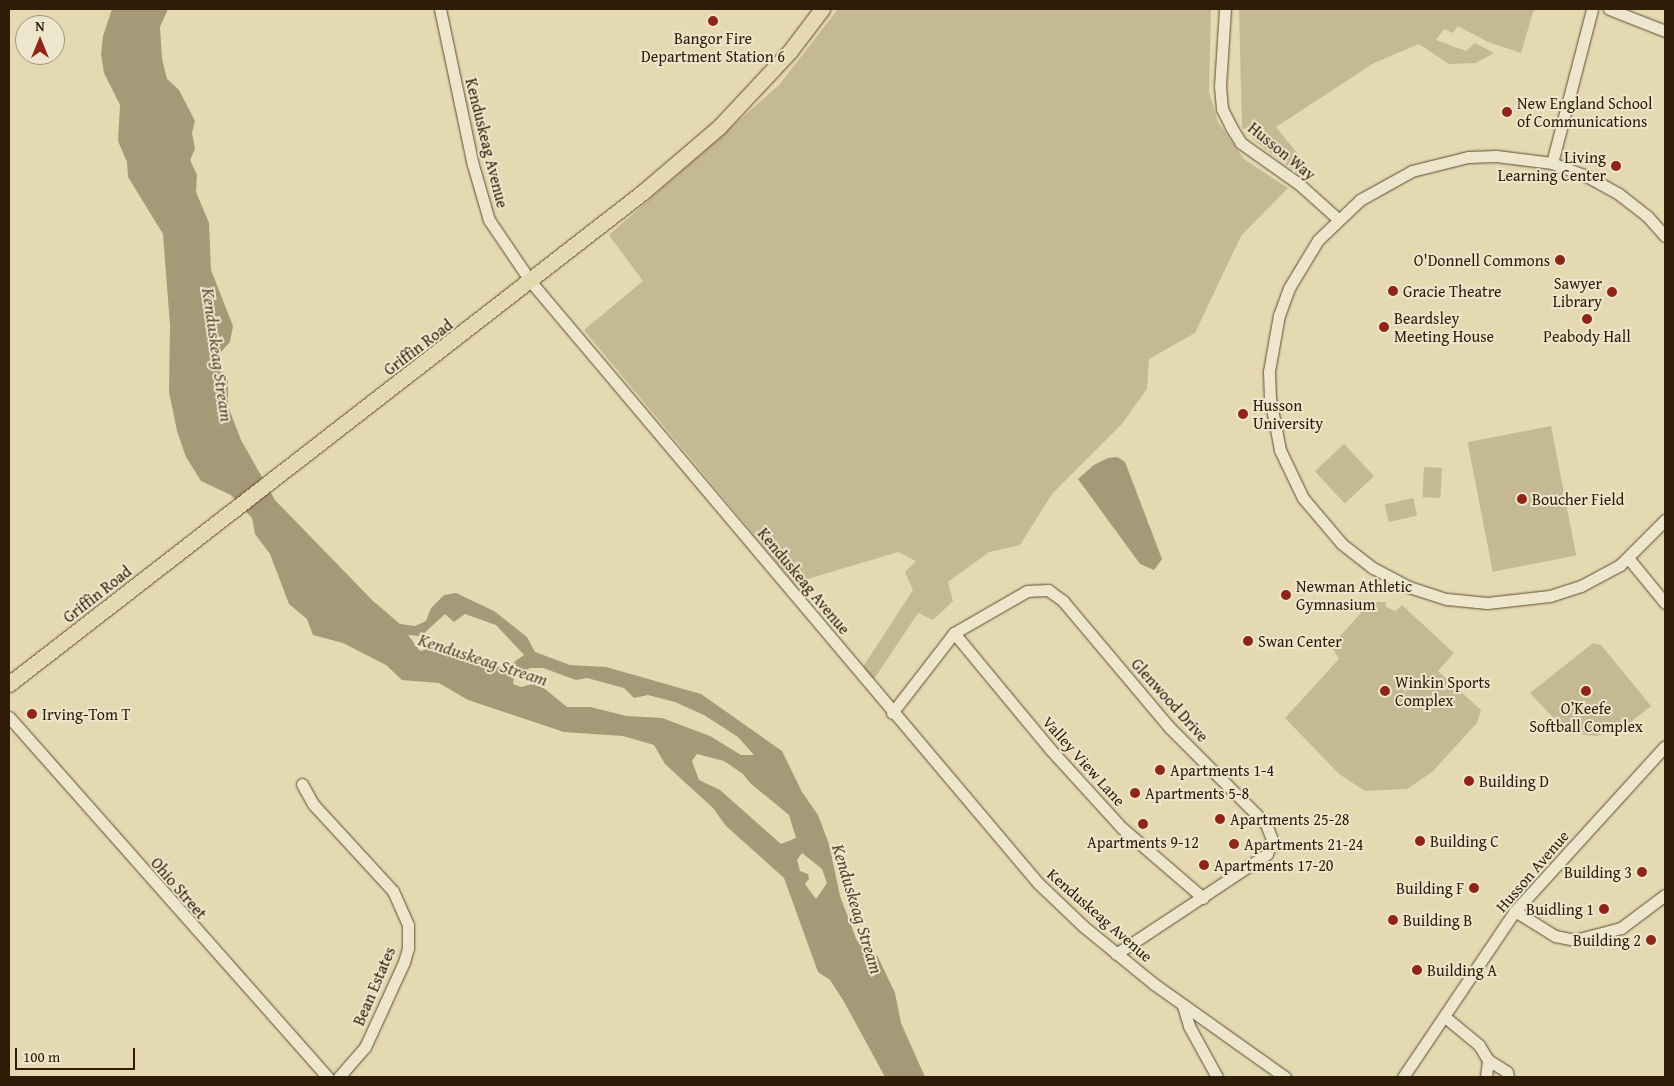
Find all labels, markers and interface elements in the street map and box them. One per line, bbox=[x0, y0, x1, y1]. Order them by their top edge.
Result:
north arrow bbox=[15, 15, 65, 65]
marker: Bangor Fire Department Station 6 bbox=[707, 15, 719, 27]
text: N bbox=[35, 16, 45, 36]
place label: Bangor Fire Department Station 6 bbox=[641, 28, 785, 66]
street label: Kenduskeag Avenue bbox=[462, 76, 512, 210]
place label: New England School of Communications bbox=[1517, 93, 1652, 131]
marker: New England School of Communications bbox=[1501, 106, 1513, 118]
street label: Husson Way bbox=[1244, 118, 1320, 184]
place label: Living Learning Center bbox=[1498, 147, 1606, 185]
marker: Living Learning Center bbox=[1610, 160, 1622, 172]
place label: O'Donnell Commons bbox=[1414, 250, 1550, 270]
marker: O'Donnell Commons bbox=[1554, 254, 1566, 266]
place label: Sawyer Library bbox=[1553, 273, 1602, 311]
place label: Gracie Theatre bbox=[1403, 281, 1502, 301]
marker: Gracie Theatre bbox=[1387, 285, 1399, 297]
marker: Sawyer Library bbox=[1606, 286, 1618, 298]
water label: Kenduskeag Stream bbox=[197, 287, 237, 423]
place label: Beardsley Meeting House bbox=[1394, 308, 1494, 346]
marker: Peabody Hall bbox=[1581, 313, 1593, 325]
street label: Griffin Road bbox=[380, 315, 456, 379]
marker: Beardsley Meeting House bbox=[1378, 321, 1390, 333]
place label: Peabody Hall bbox=[1543, 326, 1631, 346]
place label: Husson University bbox=[1253, 395, 1323, 433]
marker: Husson University bbox=[1237, 408, 1249, 420]
place label: Boucher Field bbox=[1532, 489, 1624, 509]
marker: Boucher Field bbox=[1516, 493, 1528, 505]
street label: Kenduskeag Avenue bbox=[754, 524, 854, 638]
street label: Griffin Road bbox=[59, 561, 135, 627]
place label: Newman Athletic Gymnasium bbox=[1296, 576, 1412, 614]
marker: Newman Athletic Gymnasium bbox=[1280, 589, 1292, 601]
water label: Kenduskeag Stream bbox=[415, 629, 551, 691]
place label: Swan Center bbox=[1258, 631, 1342, 651]
marker: Swan Center bbox=[1242, 635, 1254, 647]
street label: Glenwood Drive bbox=[1127, 654, 1213, 746]
place label: Winkin Sports Complex bbox=[1395, 672, 1490, 710]
marker: Winkin Sports Complex bbox=[1379, 685, 1391, 697]
marker: O’Keefe Softball Complex bbox=[1580, 685, 1592, 697]
place label: O’Keefe Softball Complex bbox=[1529, 698, 1643, 736]
place label: Irving-Tom T bbox=[42, 704, 130, 724]
marker: Irving-Tom T bbox=[26, 708, 38, 720]
street label: Valley View Lane bbox=[1039, 712, 1129, 810]
place label: Apartments 1-4 bbox=[1170, 760, 1274, 780]
marker: Apartments 1-4 bbox=[1154, 764, 1166, 776]
place label: Building D bbox=[1479, 771, 1549, 791]
marker: Building D bbox=[1463, 775, 1475, 787]
place label: Apartments 5-8 bbox=[1145, 783, 1249, 803]
marker: Apartments 5-8 bbox=[1129, 787, 1141, 799]
place label: Apartments 25-28 bbox=[1230, 809, 1350, 829]
marker: Apartments 25-28 bbox=[1214, 813, 1226, 825]
marker: Apartments 9-12 bbox=[1137, 818, 1149, 830]
street label: Husson Avenue bbox=[1491, 826, 1573, 916]
place label: Building C bbox=[1430, 831, 1499, 851]
place label: Apartments 9-12 bbox=[1087, 832, 1199, 852]
place label: Apartments 21-24 bbox=[1244, 834, 1364, 854]
marker: Building C bbox=[1414, 835, 1426, 847]
marker: Apartments 21-24 bbox=[1228, 838, 1240, 850]
water label: Kenduskeag Stream bbox=[827, 841, 887, 977]
street label: Ohio Street bbox=[147, 853, 211, 923]
place label: Apartments 17-20 bbox=[1214, 855, 1334, 875]
marker: Apartments 17-20 bbox=[1198, 859, 1210, 871]
place label: Building 3 bbox=[1564, 862, 1632, 882]
street label: Kenduskeag Avenue bbox=[1044, 864, 1156, 966]
marker: Building 3 bbox=[1636, 866, 1648, 878]
place label: Building F bbox=[1396, 878, 1464, 898]
marker: Building F bbox=[1468, 882, 1480, 894]
place label: Buidling 1 bbox=[1526, 899, 1594, 919]
marker: Buidling 1 bbox=[1598, 903, 1610, 915]
place label: Building B bbox=[1403, 910, 1472, 930]
marker: Building B bbox=[1387, 914, 1399, 926]
place label: Building 2 bbox=[1573, 930, 1641, 950]
marker: Building 2 bbox=[1645, 934, 1657, 946]
street label: Bean Estates bbox=[349, 944, 399, 1028]
place label: Building A bbox=[1427, 960, 1497, 980]
marker: Building A bbox=[1411, 964, 1423, 976]
scale bar bbox=[18, 1038, 138, 1070]
text: 100 m bbox=[23, 1046, 60, 1067]

